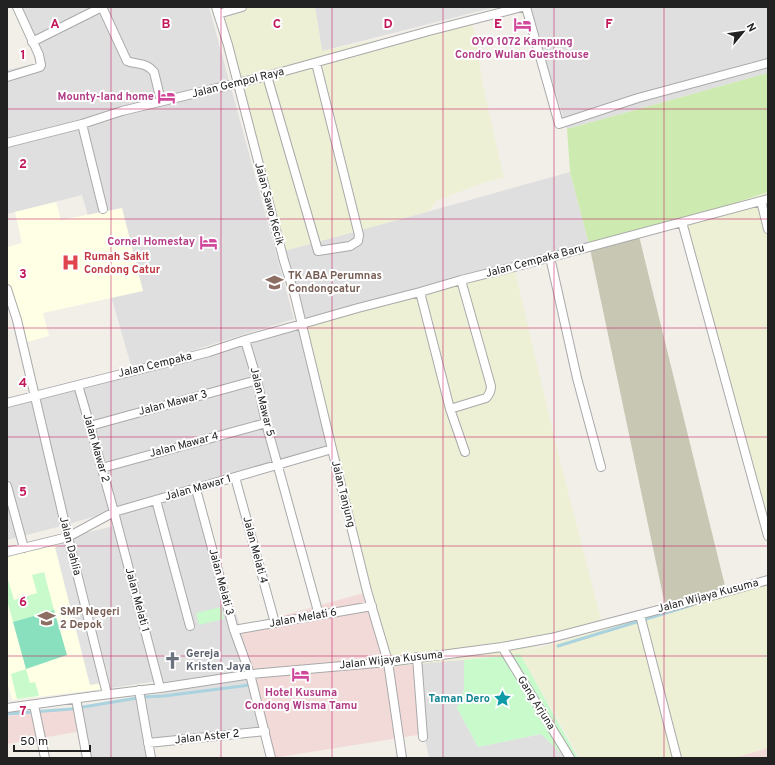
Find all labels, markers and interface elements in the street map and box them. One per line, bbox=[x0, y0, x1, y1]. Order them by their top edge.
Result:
north arrow bbox=[723, 12, 763, 52]
hotel icon: OYO 1072 Kampung Condro Wulan Guesthouse bbox=[512, 14, 532, 34]
text: A bbox=[50, 17, 60, 33]
text: B bbox=[162, 17, 171, 33]
text: C bbox=[273, 17, 281, 33]
text: D bbox=[383, 17, 393, 33]
text: E bbox=[494, 17, 502, 33]
text: F bbox=[605, 17, 613, 33]
text: N bbox=[743, 21, 759, 34]
place label: OYO 1072 Kampung Condro Wulan Guesthouse bbox=[455, 35, 589, 62]
text: 1 bbox=[20, 48, 26, 64]
street label: Jalan Gempol Raya bbox=[190, 65, 286, 101]
hotel icon: Mounty-land home bbox=[157, 87, 177, 107]
place label: Mounty-land home bbox=[58, 90, 154, 104]
text: 2 bbox=[19, 157, 27, 173]
street label: Jalan Sawo Kecik bbox=[251, 161, 287, 247]
hotel icon: Cornel Homestay bbox=[198, 232, 218, 252]
place label: Cornel Homestay bbox=[107, 235, 195, 249]
street label: Jalan Cempaka Baru bbox=[484, 241, 586, 281]
place label: Rumah Sakit Condong Catur bbox=[84, 250, 161, 277]
hospital icon: Rumah Sakit Condong Catur bbox=[61, 253, 81, 273]
text: 3 bbox=[19, 267, 27, 283]
place label: TK ABA Perumnas Condongcatur bbox=[288, 269, 382, 296]
school or university icon: TK ABA Perumnas Condongcatur bbox=[265, 272, 285, 292]
street label: Jalan Cempaka bbox=[117, 349, 194, 381]
street label: Jalan Mawar 5 bbox=[247, 366, 277, 438]
text: 4 bbox=[19, 376, 27, 392]
street label: Jalan Mawar 3 bbox=[137, 387, 209, 419]
street label: Jalan Mawar 2 bbox=[80, 412, 112, 484]
street label: Jalan Mawar 4 bbox=[148, 429, 220, 461]
street label: Jalan Tanjung bbox=[328, 459, 358, 529]
street label: Jalan Mawar 1 bbox=[163, 472, 233, 504]
text: 5 bbox=[19, 485, 27, 501]
street label: Jalan Dahlia bbox=[56, 515, 84, 577]
street label: Jalan Melati 4 bbox=[239, 515, 271, 585]
street label: Jalan Melati 3 bbox=[205, 547, 237, 617]
street label: Jalan Melati 1 bbox=[122, 566, 152, 634]
street label: Jalan Wijaya Kusuma bbox=[656, 576, 760, 616]
text: 6 bbox=[19, 595, 27, 611]
place label: SMP Negeri 2 Depok bbox=[60, 605, 120, 632]
street label: Jalan Melati 6 bbox=[268, 605, 338, 631]
school or university icon: SMP Negeri 2 Depok bbox=[37, 608, 57, 628]
place label: Gereja Kristen Jaya bbox=[186, 647, 251, 674]
street label: Jalan Wijaya Kusuma bbox=[339, 648, 444, 672]
church icon: Gereja Kristen Jaya bbox=[163, 650, 183, 670]
hotel icon: Hotel Kusuma Condong Wisma Tamu bbox=[291, 665, 311, 685]
street label: Gang Arjuna bbox=[514, 673, 558, 733]
place label: Hotel Kusuma Condong Wisma Tamu bbox=[245, 686, 357, 713]
place icon: Taman Dero bbox=[493, 689, 513, 709]
place label: Taman Dero bbox=[428, 692, 490, 706]
text: 7 bbox=[20, 704, 27, 720]
scale bar bbox=[14, 727, 90, 753]
street label: Jalan Aster 2 bbox=[174, 727, 240, 747]
text: 50 m bbox=[20, 734, 48, 750]

